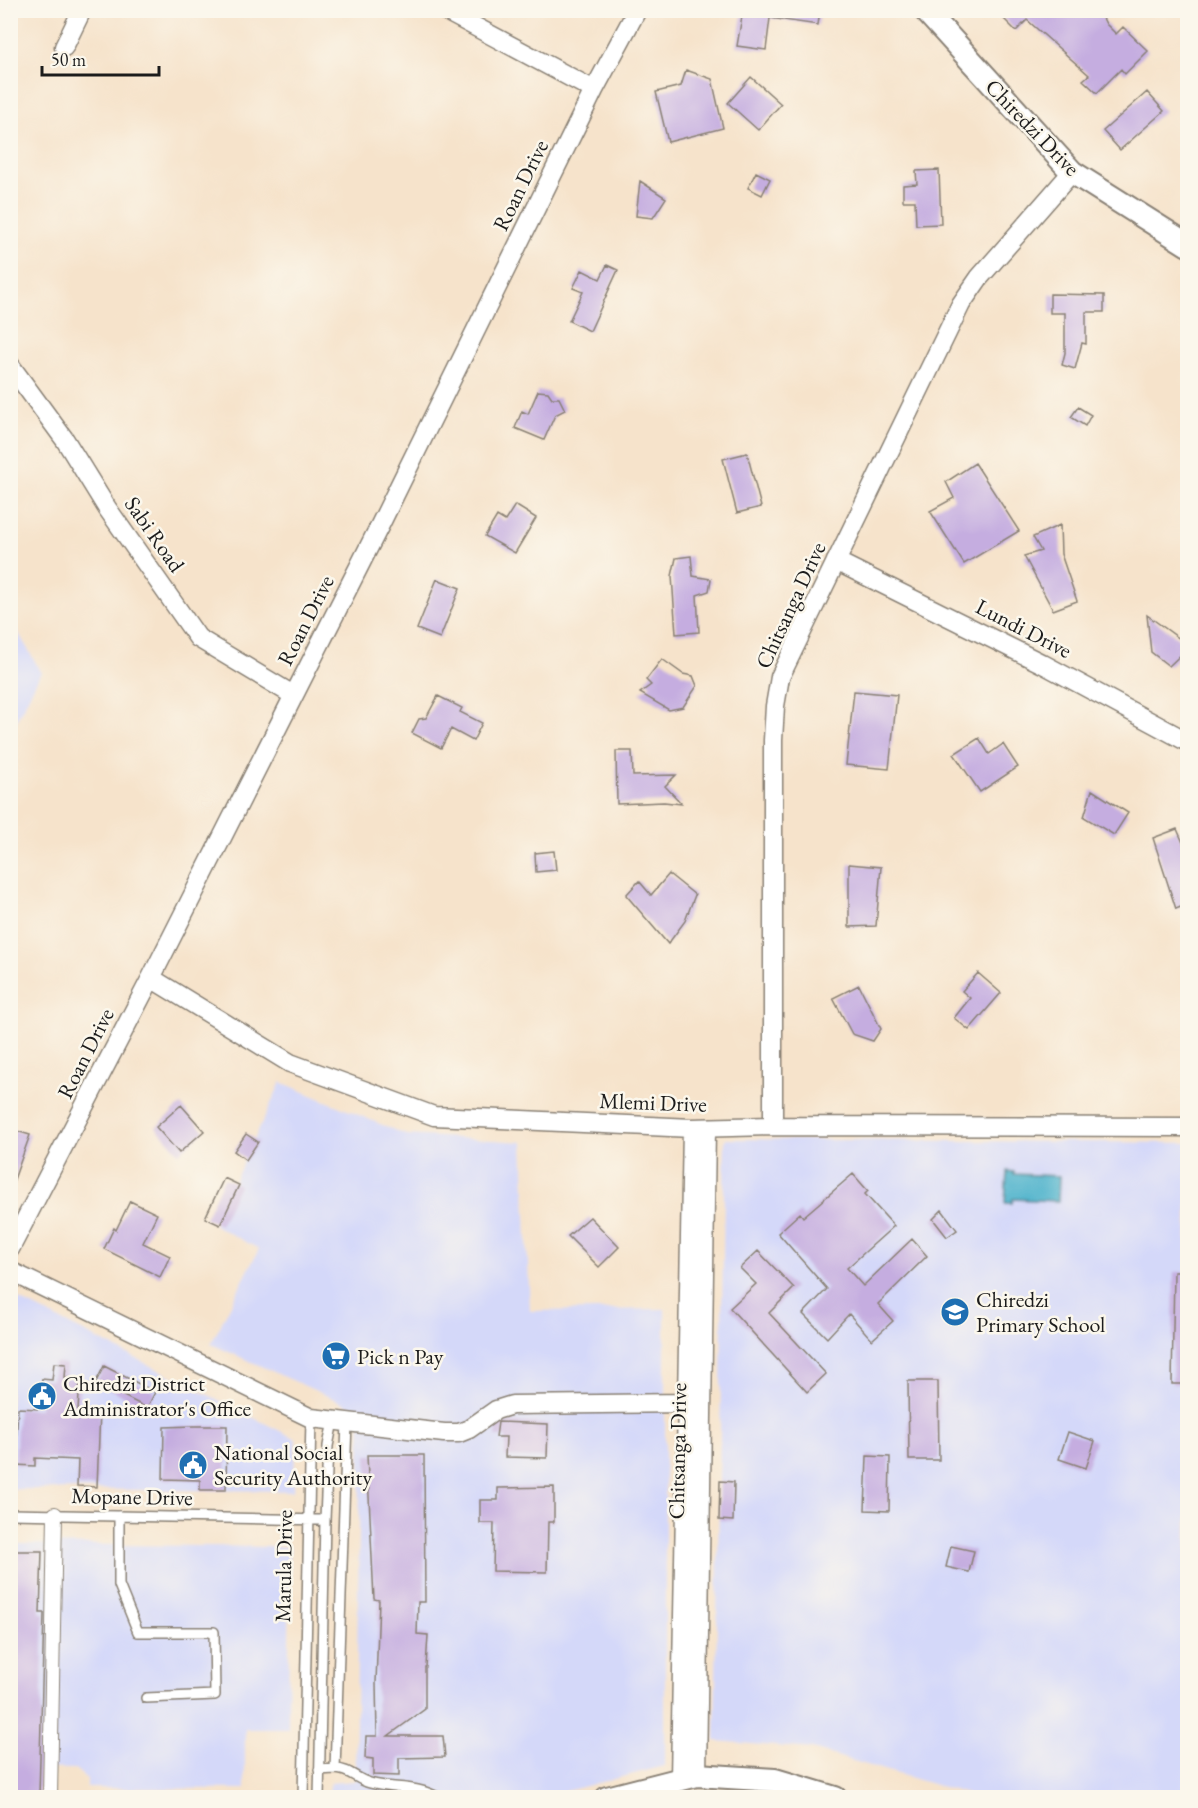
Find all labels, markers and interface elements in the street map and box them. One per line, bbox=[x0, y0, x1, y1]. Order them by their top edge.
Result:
scale bar bbox=[42, 39, 159, 77]
text: 50 m bbox=[51, 48, 86, 71]
street label: Chiredzi Drive bbox=[979, 73, 1087, 182]
street label: Roan Drive bbox=[486, 134, 555, 236]
street label: Sabi Road bbox=[118, 491, 192, 579]
street label: Chitsanga Drive bbox=[748, 537, 833, 673]
street label: Roan Drive bbox=[270, 570, 341, 670]
street label: Lundi Drive bbox=[971, 592, 1077, 665]
street label: Roan Drive bbox=[50, 1003, 121, 1103]
street label: Mlemi Drive bbox=[599, 1086, 708, 1119]
place label: Chiredzi Primary School bbox=[976, 1285, 1105, 1339]
school or university icon: Chiredzi Primary School bbox=[939, 1296, 971, 1328]
supermarket icon: Pick n Pay bbox=[320, 1340, 352, 1372]
place label: Pick n Pay bbox=[357, 1342, 444, 1371]
place label: Chiredzi District Administrator's Office bbox=[62, 1369, 251, 1423]
public building icon: Chiredzi District Administrator's Office bbox=[26, 1380, 58, 1412]
street label: Chitsanga Drive bbox=[662, 1382, 693, 1520]
place label: National Social Security Authority bbox=[214, 1438, 372, 1492]
public building icon: National Social Security Authority bbox=[177, 1449, 209, 1481]
street label: Mopane Drive bbox=[71, 1481, 193, 1512]
street label: Marula Drive bbox=[268, 1509, 299, 1623]

